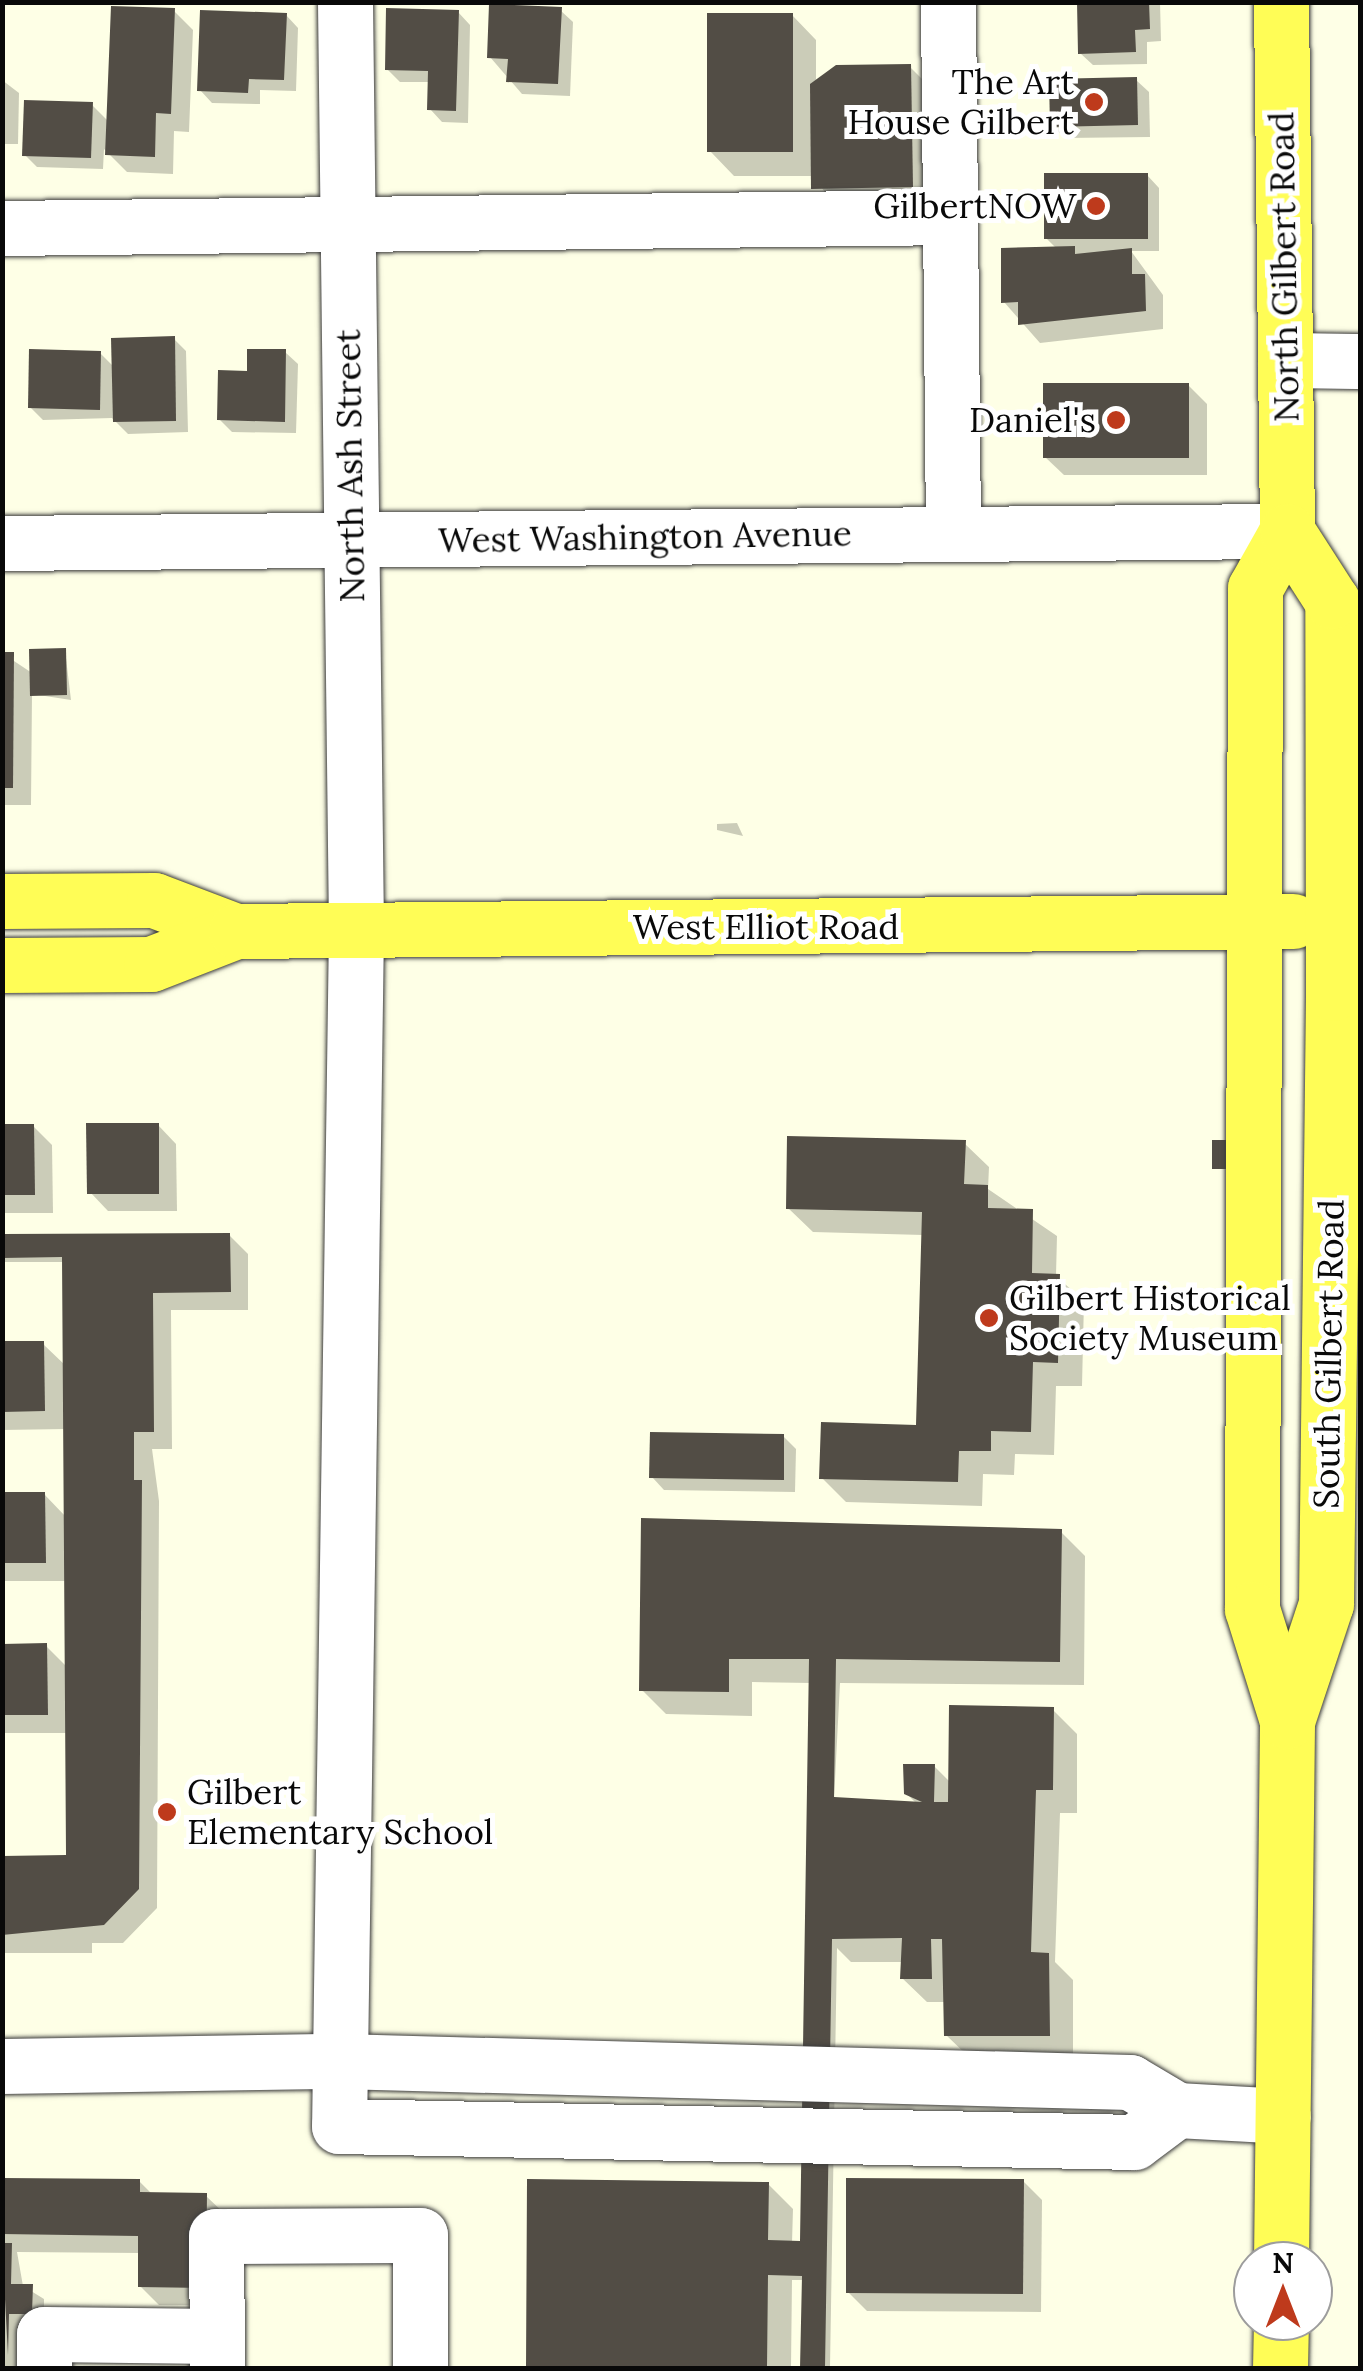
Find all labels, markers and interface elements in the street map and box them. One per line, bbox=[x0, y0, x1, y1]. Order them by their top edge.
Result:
place label: The Art House Gilbert bbox=[847, 61, 1074, 143]
marker: The Art House Gilbert bbox=[1083, 91, 1105, 113]
street label: North Gilbert Road bbox=[1260, 111, 1308, 423]
place label: GilbertNOW bbox=[873, 185, 1076, 227]
marker: GilbertNOW bbox=[1085, 195, 1107, 217]
street label: North Ash Street bbox=[327, 329, 373, 603]
place label: Daniel's bbox=[969, 399, 1096, 441]
marker: Daniel's bbox=[1105, 409, 1127, 431]
street label: West Washington Avenue bbox=[438, 512, 852, 562]
street label: West Elliot Road bbox=[633, 906, 899, 948]
street label: South Gilbert Road bbox=[1305, 1199, 1353, 1509]
place label: Gilbert Historical Society Museum bbox=[1009, 1277, 1291, 1359]
marker: Gilbert Historical Society Museum bbox=[978, 1307, 1000, 1329]
place label: Gilbert Elementary School bbox=[187, 1771, 493, 1853]
marker: Gilbert Elementary School bbox=[156, 1801, 178, 1823]
north arrow bbox=[1233, 2241, 1333, 2341]
text: N bbox=[1272, 2245, 1294, 2281]

